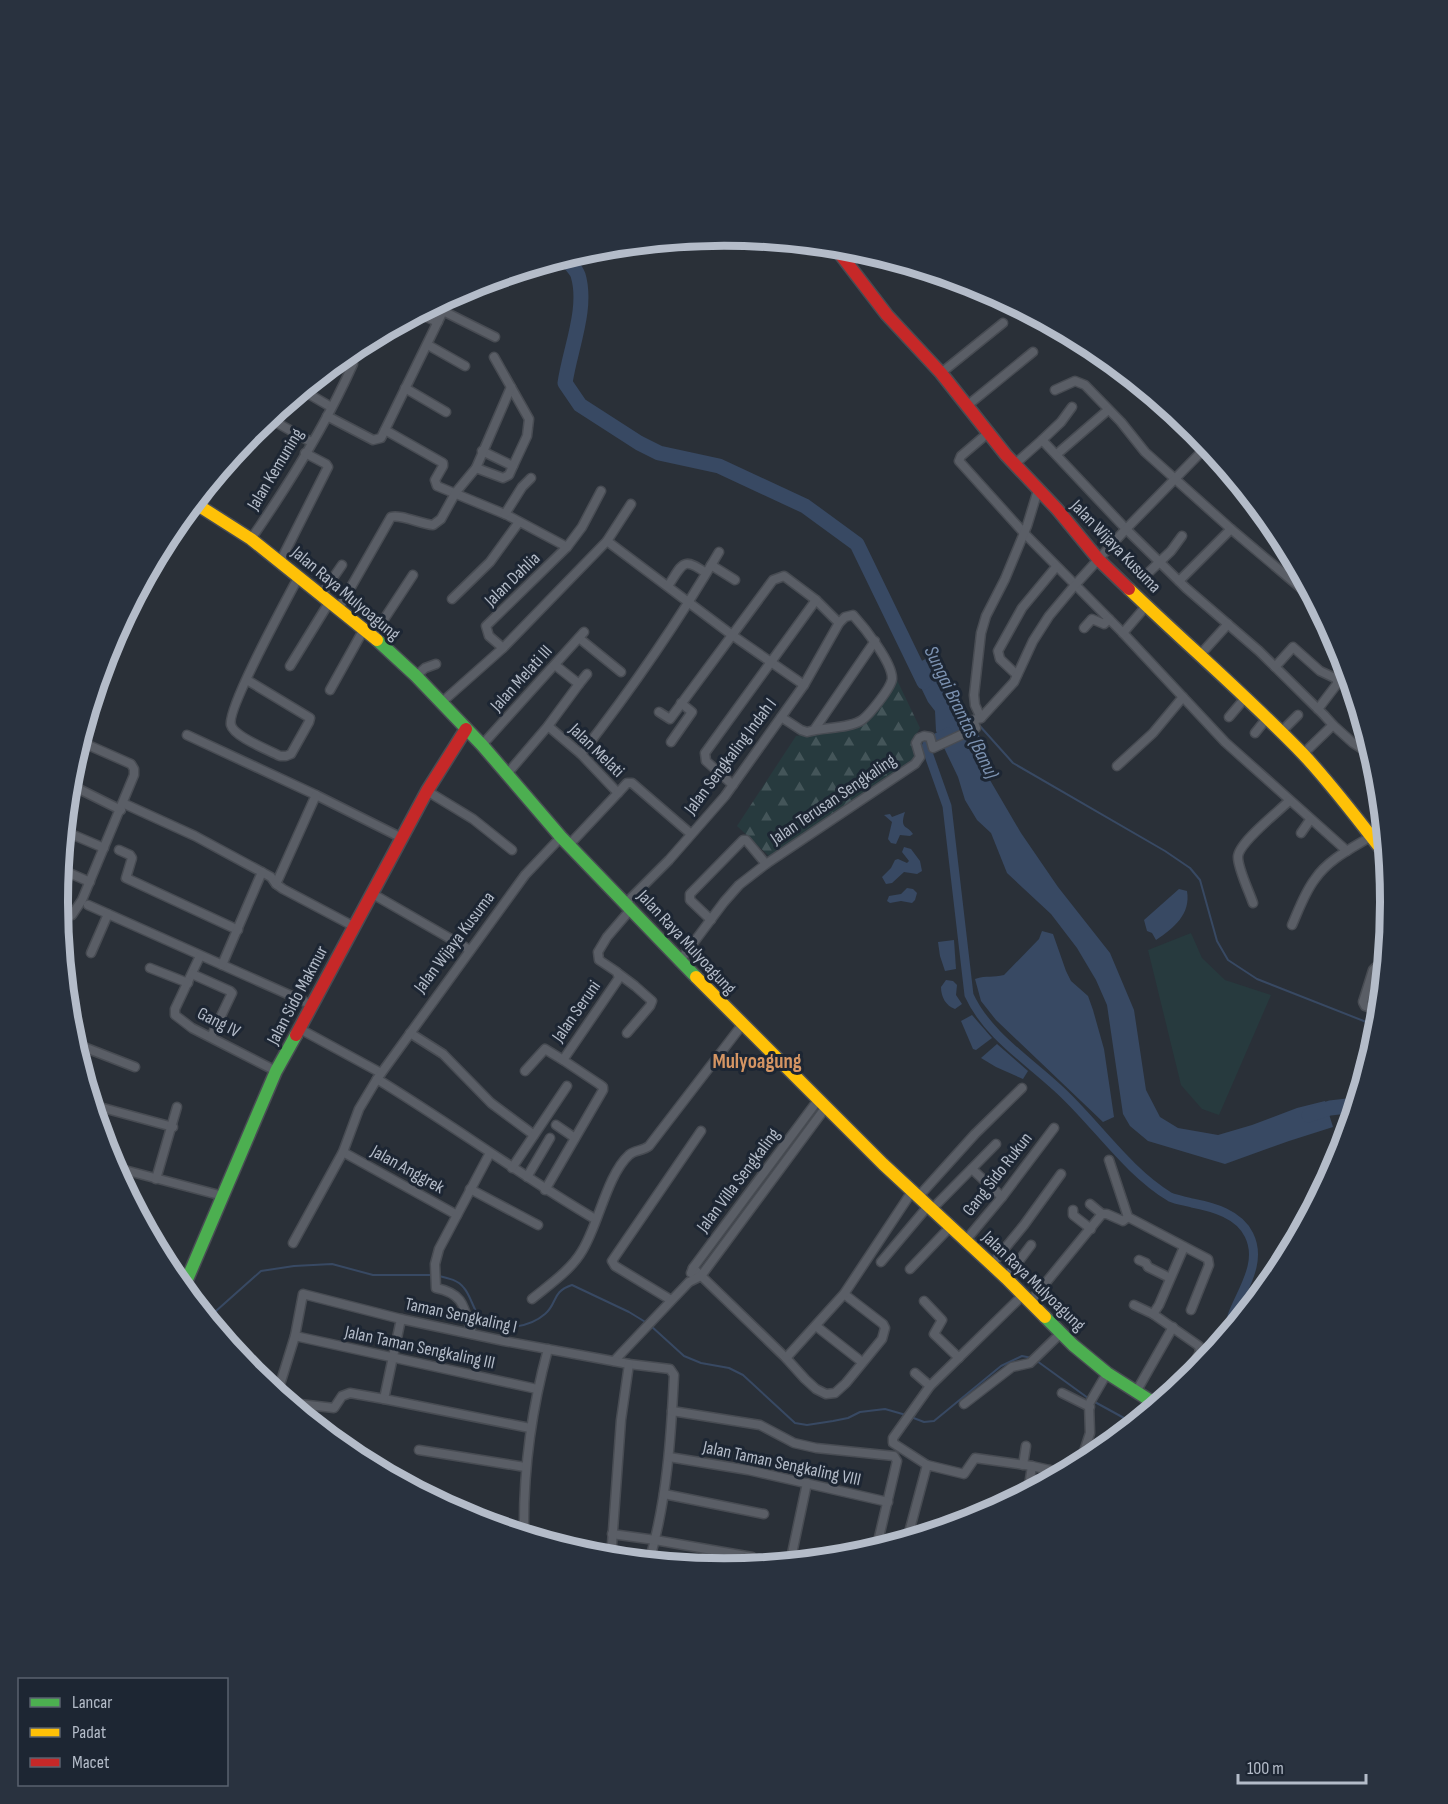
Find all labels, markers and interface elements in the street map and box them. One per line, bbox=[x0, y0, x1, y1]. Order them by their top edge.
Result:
street label: Jalan Kemuning bbox=[242, 425, 308, 515]
street label: Jalan Wijaya Kusuma bbox=[1065, 495, 1165, 597]
street label: Jalan Raya Mulyoagung bbox=[286, 541, 404, 645]
street label: Jalan Dahlia bbox=[480, 548, 544, 612]
street label: Jalan Melati III bbox=[485, 641, 557, 717]
water label: Sungai Brantas (Banu) bbox=[919, 642, 1004, 783]
street label: Jalan Sengkaling Indah I bbox=[679, 694, 781, 819]
street label: Jalan Melati bbox=[564, 718, 629, 782]
street label: Jalan Terusan Sengkaling bbox=[766, 750, 900, 850]
street label: Jalan Raya Mulyoagung bbox=[632, 885, 740, 999]
street label: Jalan Wijaya Kusuma bbox=[409, 888, 499, 998]
street label: Jalan Sido Makmur bbox=[262, 942, 332, 1049]
street label: Jalan Seruni bbox=[547, 977, 605, 1047]
street label: Gang IV bbox=[194, 1003, 244, 1042]
district label: Mulyoagung bbox=[712, 1049, 802, 1074]
street label: Jalan Villa Sengkaling bbox=[692, 1124, 784, 1237]
street label: Gang Sido Rukun bbox=[958, 1128, 1037, 1220]
street label: Jalan Anggrek bbox=[367, 1140, 448, 1198]
street label: Jalan Raya Mulyoagung bbox=[977, 1226, 1090, 1336]
street label: Taman Sengkaling I bbox=[403, 1293, 519, 1338]
street label: Jalan Taman Sengkaling III bbox=[342, 1321, 497, 1374]
street label: Jalan Taman Sengkaling VIII bbox=[700, 1436, 863, 1490]
legend bbox=[18, 1678, 228, 1786]
text: Lancar bbox=[72, 1692, 112, 1713]
text: Padat bbox=[72, 1722, 107, 1743]
scale bar bbox=[1238, 1747, 1366, 1785]
text: Macet bbox=[72, 1752, 110, 1773]
text: 100 m bbox=[1247, 1758, 1284, 1779]

